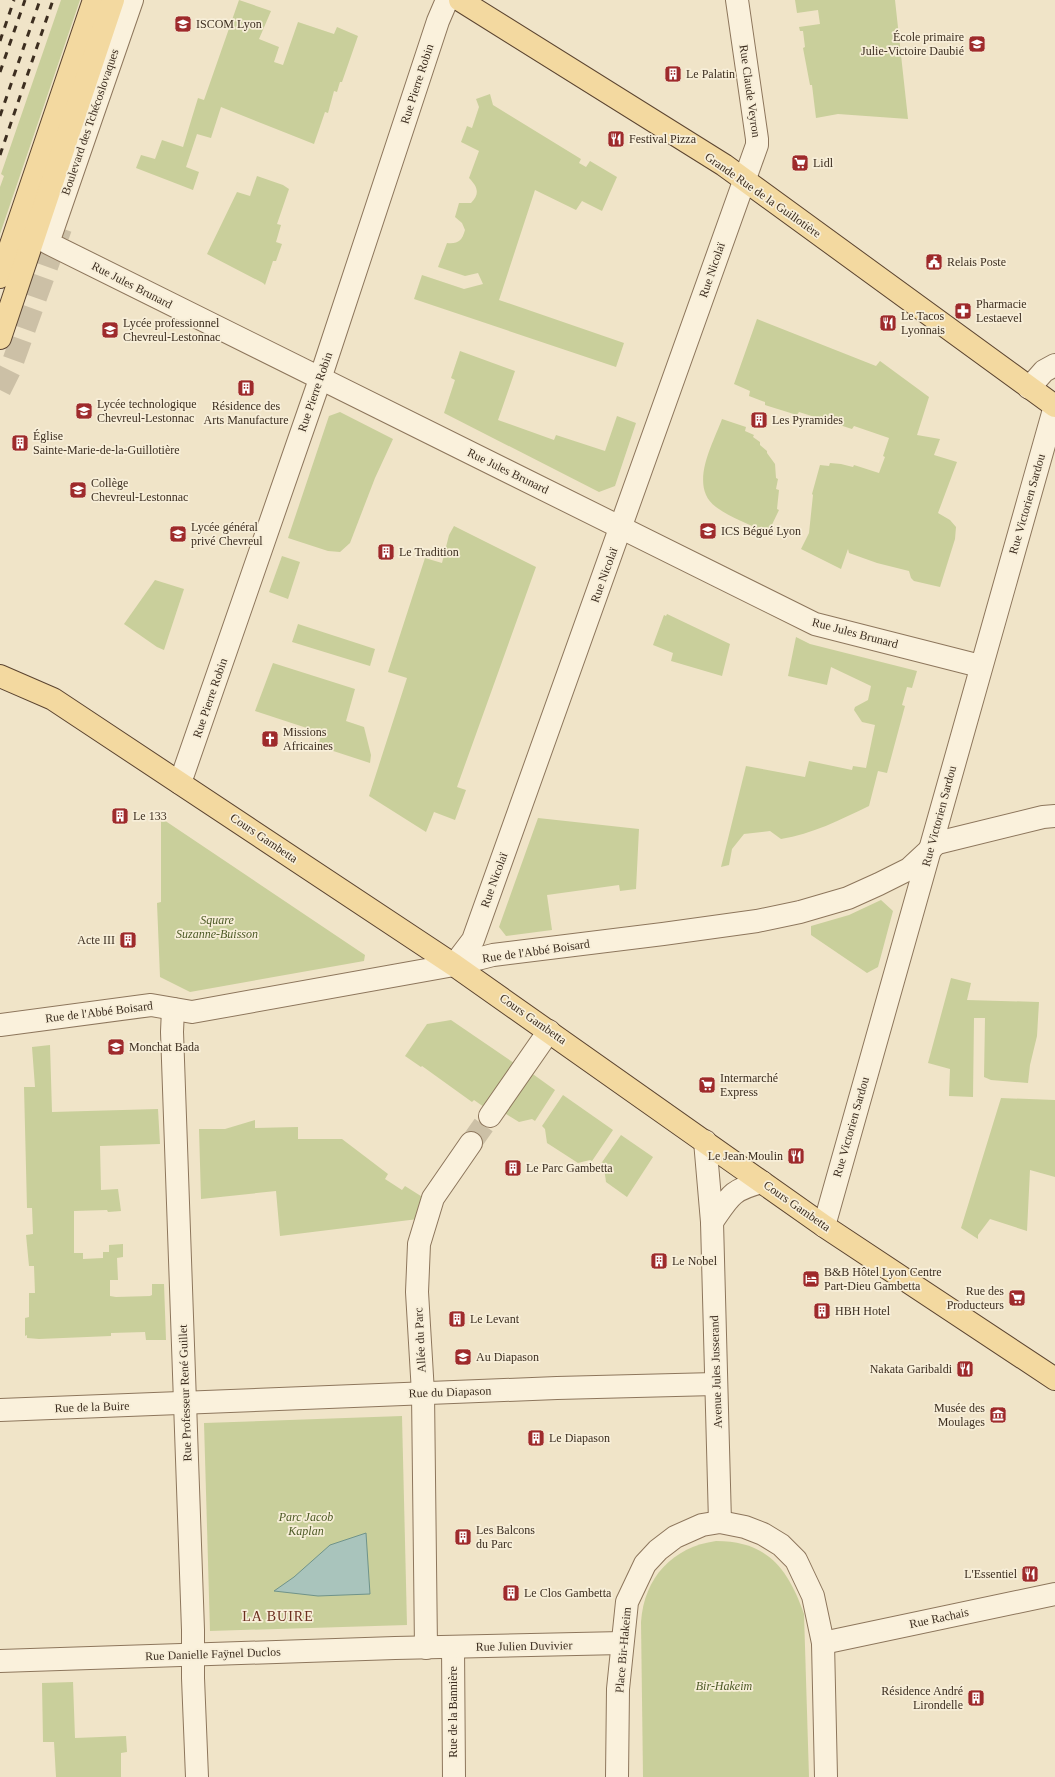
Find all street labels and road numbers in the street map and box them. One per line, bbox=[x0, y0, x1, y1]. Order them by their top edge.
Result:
street label: Rue Pierre Robin bbox=[397, 42, 437, 126]
street label: Rue Claude Veyron bbox=[737, 44, 763, 138]
street label: Boulevard des Tchécoslovaques bbox=[58, 47, 122, 197]
street label: Grande Rue de la Guillotière bbox=[702, 150, 824, 240]
street label: Rue Nicolaï bbox=[696, 240, 728, 300]
street label: Rue Jules Brunard bbox=[89, 259, 175, 311]
street label: Rue Pierre Robin bbox=[295, 350, 335, 434]
street label: Rue Jules Brunard bbox=[465, 445, 551, 497]
street label: Rue Victorien Sardou bbox=[1006, 452, 1048, 556]
street label: Rue Nicolaï bbox=[588, 545, 621, 604]
street label: Rue Jules Brunard bbox=[810, 615, 900, 651]
street label: Rue Pierre Robin bbox=[190, 656, 230, 740]
street label: Rue Victorien Sardou bbox=[919, 764, 959, 868]
street label: Cours Gambetta bbox=[228, 810, 301, 866]
street label: Rue Nicolaï bbox=[478, 850, 511, 909]
street label: Rue de l'Abbé Boisard bbox=[481, 937, 591, 965]
street label: Cours Gambetta bbox=[497, 991, 570, 1048]
street label: Rue de l'Abbé Boisard bbox=[44, 998, 154, 1026]
street label: Rue Victorien Sardou bbox=[830, 1075, 872, 1179]
street label: Cours Gambetta bbox=[761, 1178, 834, 1235]
street label: Allée du Parc bbox=[411, 1307, 429, 1373]
street label: Avenue Jules Jusserand bbox=[707, 1315, 725, 1429]
street label: Rue Professeur René Guillet bbox=[176, 1324, 194, 1462]
street label: Rue du Diapason bbox=[408, 1384, 492, 1400]
street label: Rue de la Buire bbox=[54, 1399, 130, 1415]
street label: Rue Rachais bbox=[908, 1605, 970, 1631]
street label: Place Bir-Hakeim bbox=[612, 1606, 634, 1693]
street label: Rue Julien Duvivier bbox=[476, 1638, 572, 1654]
street label: Rue Danielle Faÿnel Duclos bbox=[145, 1645, 281, 1663]
street label: Rue de la Bannière bbox=[446, 1666, 460, 1758]

